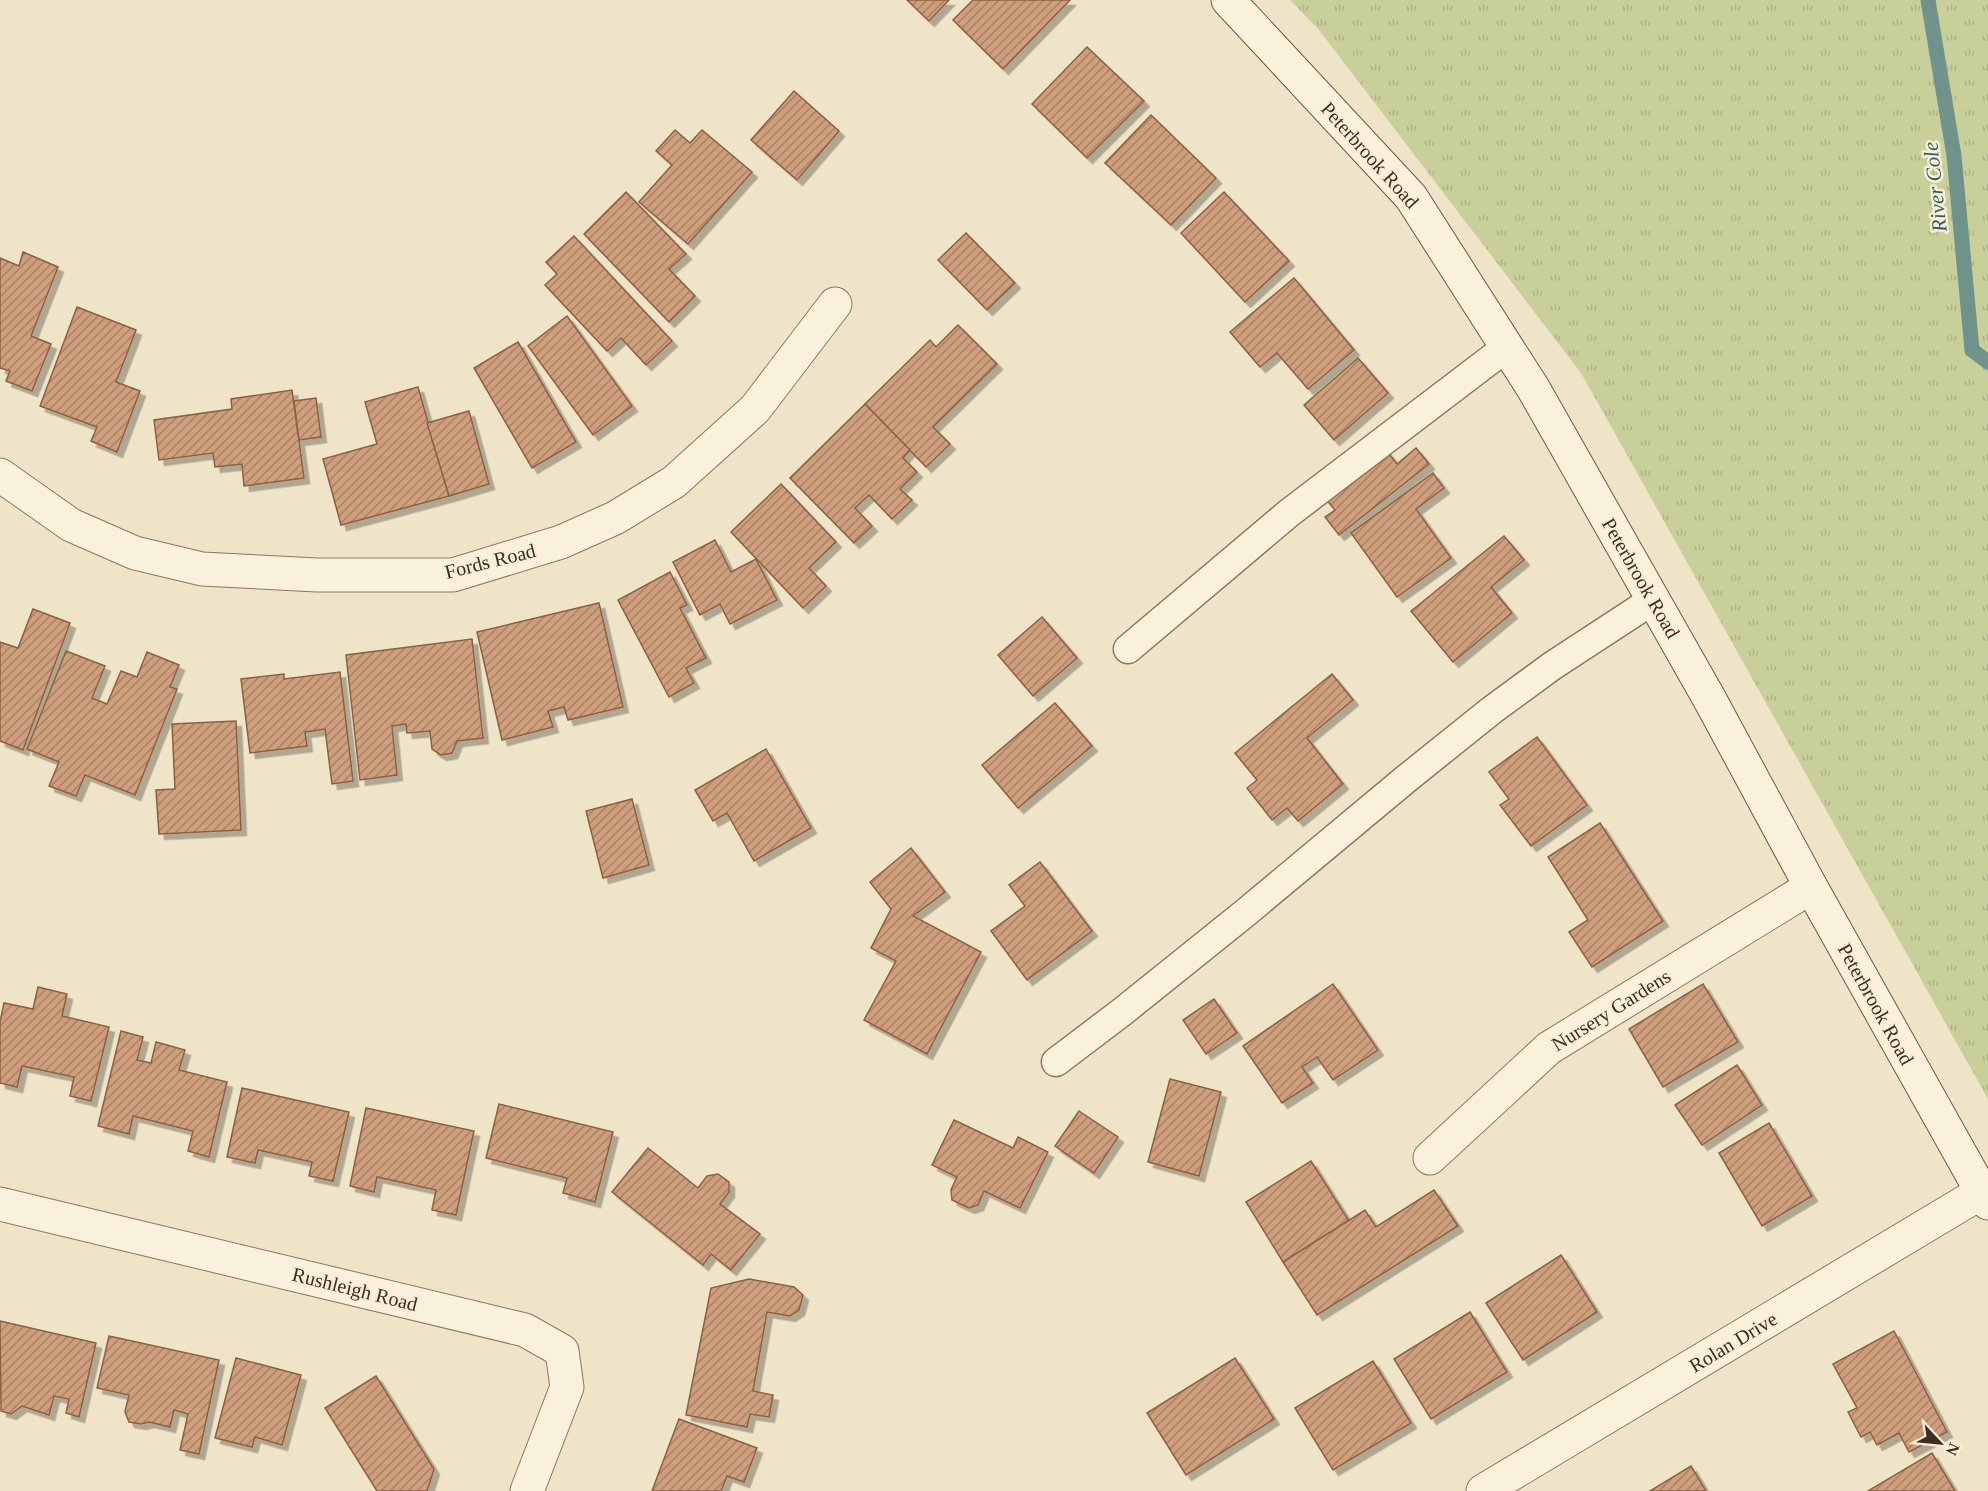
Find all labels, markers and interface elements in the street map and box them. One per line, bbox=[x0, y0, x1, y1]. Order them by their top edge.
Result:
street label: Peterbrook Road bbox=[1317, 97, 1423, 213]
water label: River Cole bbox=[1918, 141, 1952, 234]
street label: Peterbrook Road bbox=[1598, 514, 1684, 642]
street label: Fords Road bbox=[442, 539, 538, 583]
street label: Peterbrook Road bbox=[1834, 940, 1918, 1068]
street label: Nursery Gardens bbox=[1547, 965, 1675, 1056]
street label: Rushleigh Road bbox=[290, 1263, 420, 1316]
street label: Rolan Drive bbox=[1685, 1307, 1781, 1377]
north arrow bbox=[1910, 1413, 1970, 1473]
text: N bbox=[1943, 1440, 1963, 1459]

